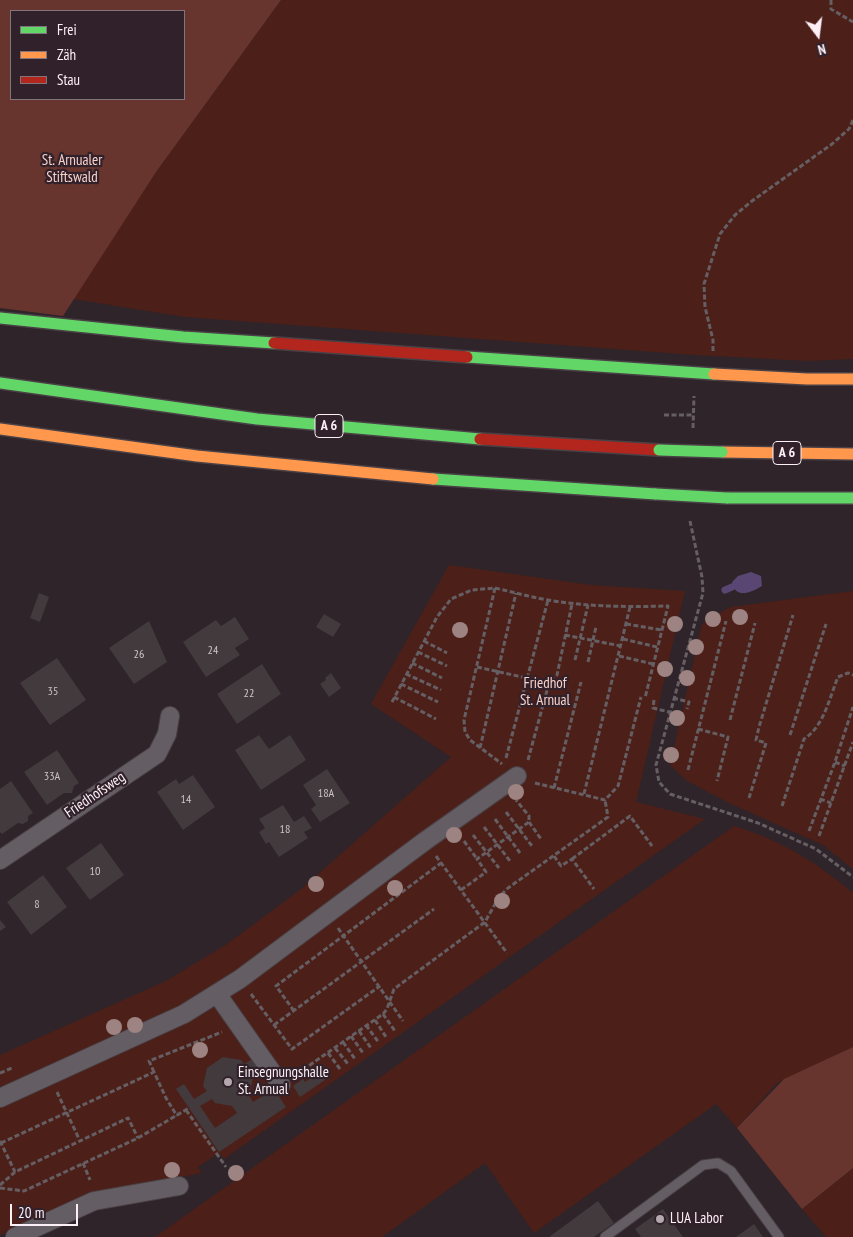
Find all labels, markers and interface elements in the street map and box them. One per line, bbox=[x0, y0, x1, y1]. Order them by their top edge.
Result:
legend bbox=[10, 10, 185, 100]
north arrow bbox=[793, 10, 843, 60]
text: Frei bbox=[57, 20, 77, 39]
text: N bbox=[816, 40, 828, 59]
text: Zäh bbox=[57, 45, 76, 64]
text: Stau bbox=[57, 70, 80, 89]
park label: St. Arnualer Stiftswald bbox=[42, 152, 102, 187]
road number: A 6 bbox=[315, 414, 343, 438]
road number: A 6 bbox=[773, 442, 801, 464]
house number: 24 bbox=[208, 644, 218, 658]
house number: 26 bbox=[134, 648, 144, 662]
park label: Friedhof St. Arnual bbox=[520, 675, 570, 710]
house number: 35 bbox=[48, 685, 58, 699]
house number: 22 bbox=[244, 687, 254, 701]
street label: Friedhofsweg bbox=[61, 768, 129, 822]
house number: 33A bbox=[44, 770, 60, 784]
house number: 18A bbox=[318, 787, 334, 801]
house number: 14 bbox=[181, 793, 191, 807]
house number: 18 bbox=[280, 823, 290, 837]
house number: 10 bbox=[90, 865, 100, 879]
house number: 8 bbox=[34, 898, 40, 912]
place label: Einsegnungshalle St. Arnual bbox=[238, 1064, 329, 1099]
marker: Einsegnungshalle St. Arnual bbox=[222, 1076, 234, 1088]
scale bar bbox=[12, 1194, 80, 1226]
text: 20 m bbox=[18, 1203, 44, 1222]
place label: LUA Labor bbox=[670, 1210, 723, 1228]
marker: LUA Labor bbox=[654, 1213, 666, 1225]

